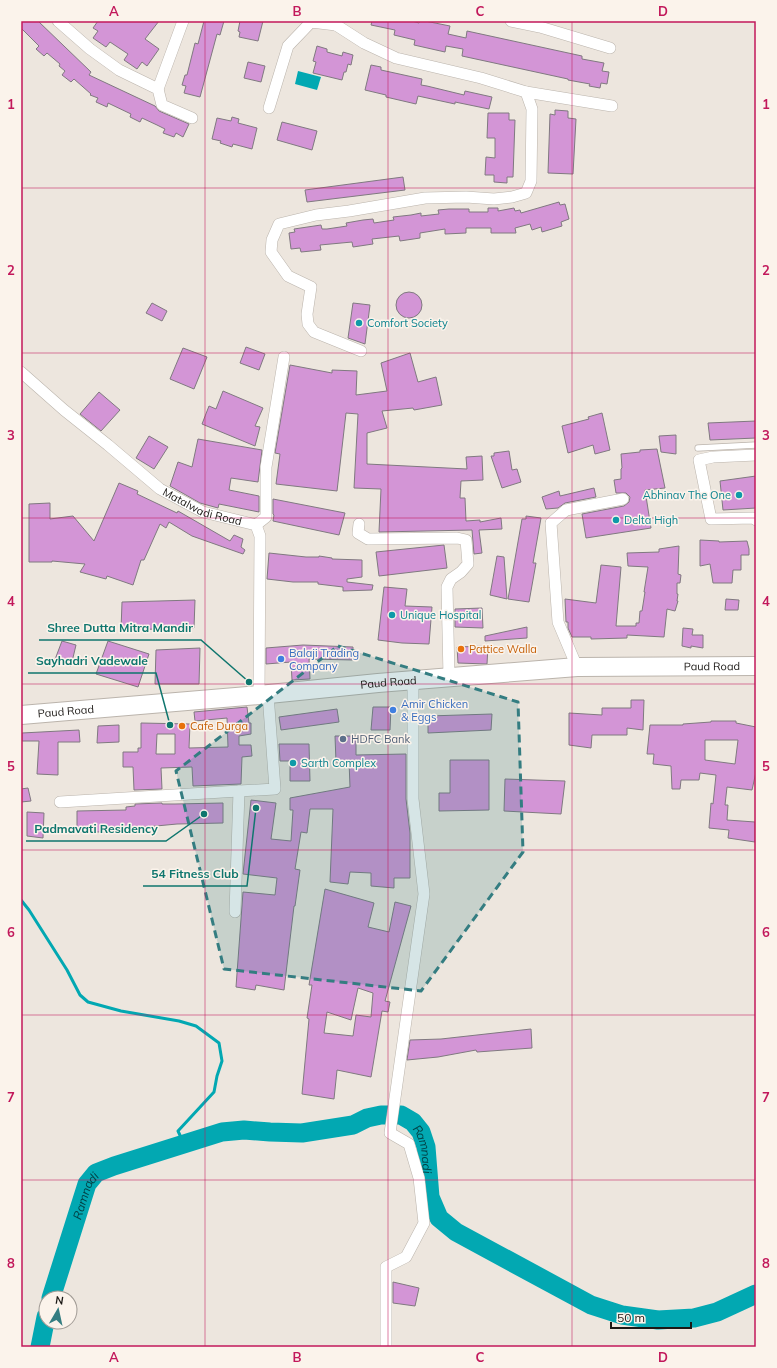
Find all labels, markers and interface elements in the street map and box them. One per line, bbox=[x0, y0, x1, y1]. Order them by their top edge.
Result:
text: A bbox=[109, 3, 119, 19]
text: B bbox=[293, 3, 302, 19]
text: C bbox=[476, 3, 485, 19]
text: D bbox=[658, 3, 668, 19]
text: 1 bbox=[7, 96, 15, 112]
text: 1 bbox=[762, 96, 770, 112]
text: 2 bbox=[7, 262, 15, 278]
text: 2 bbox=[762, 262, 770, 278]
place label: Comfort Society bbox=[367, 316, 448, 330]
marker: Comfort Society bbox=[354, 318, 364, 328]
text: 3 bbox=[7, 427, 15, 443]
text: 3 bbox=[762, 427, 770, 443]
street label: Matalwadi Road bbox=[160, 485, 243, 528]
place label: Abhinav The One bbox=[643, 488, 731, 502]
marker: Abhinav The One bbox=[734, 490, 744, 500]
place label: Delta High bbox=[624, 513, 678, 527]
marker: Delta High bbox=[611, 515, 621, 525]
text: 4 bbox=[7, 593, 15, 609]
text: 4 bbox=[762, 593, 770, 609]
place label: Unique Hospital bbox=[400, 608, 481, 622]
marker: Unique Hospital bbox=[387, 610, 397, 620]
callout: Shree Dutta Mitra Mandir bbox=[39, 616, 201, 640]
text: Shree Dutta Mitra Mandir bbox=[47, 620, 193, 635]
place label: Pattice Walla bbox=[469, 642, 537, 656]
marker: Pattice Walla bbox=[456, 644, 466, 654]
place label: Balaji Trading Company bbox=[289, 646, 359, 673]
callout: Sayhadri Vadewale bbox=[28, 649, 156, 673]
text: Sayhadri Vadewale bbox=[36, 653, 148, 668]
marker: Balaji Trading Company bbox=[276, 654, 286, 664]
street label: Paud Road bbox=[684, 659, 740, 673]
street label: Paud Road bbox=[360, 673, 417, 692]
place label: Amir Chicken & Eggs bbox=[401, 697, 468, 724]
street label: Paud Road bbox=[37, 702, 95, 721]
marker: Amir Chicken & Eggs bbox=[388, 705, 398, 715]
place label: Cafe Durga bbox=[190, 719, 248, 733]
marker: Cafe Durga bbox=[177, 721, 187, 731]
place label: HDFC Bank bbox=[351, 732, 411, 746]
marker: HDFC Bank bbox=[338, 734, 348, 744]
place label: Sarth Complex bbox=[301, 756, 376, 770]
text: 5 bbox=[7, 758, 15, 774]
marker: Sarth Complex bbox=[288, 758, 298, 768]
text: 5 bbox=[762, 758, 770, 774]
callout: Padmavati Residency bbox=[26, 817, 166, 841]
text: Padmavati Residency bbox=[34, 821, 158, 836]
callout: 54 Fitness Club bbox=[143, 862, 247, 886]
text: 54 Fitness Club bbox=[151, 866, 239, 881]
text: 6 bbox=[7, 924, 15, 940]
text: 6 bbox=[762, 924, 770, 940]
text: 7 bbox=[7, 1089, 15, 1105]
text: 7 bbox=[762, 1089, 770, 1105]
water label: Ramnadi bbox=[410, 1121, 436, 1174]
water label: Ramnadi bbox=[69, 1169, 102, 1221]
text: 8 bbox=[7, 1255, 15, 1271]
text: 8 bbox=[762, 1255, 770, 1271]
north arrow bbox=[38, 1290, 78, 1330]
text: N bbox=[54, 1293, 65, 1308]
scale bar bbox=[611, 1304, 691, 1330]
text: 50 m bbox=[617, 1310, 645, 1325]
text: A bbox=[109, 1349, 119, 1365]
text: B bbox=[293, 1349, 302, 1365]
text: C bbox=[476, 1349, 485, 1365]
text: D bbox=[658, 1349, 668, 1365]

